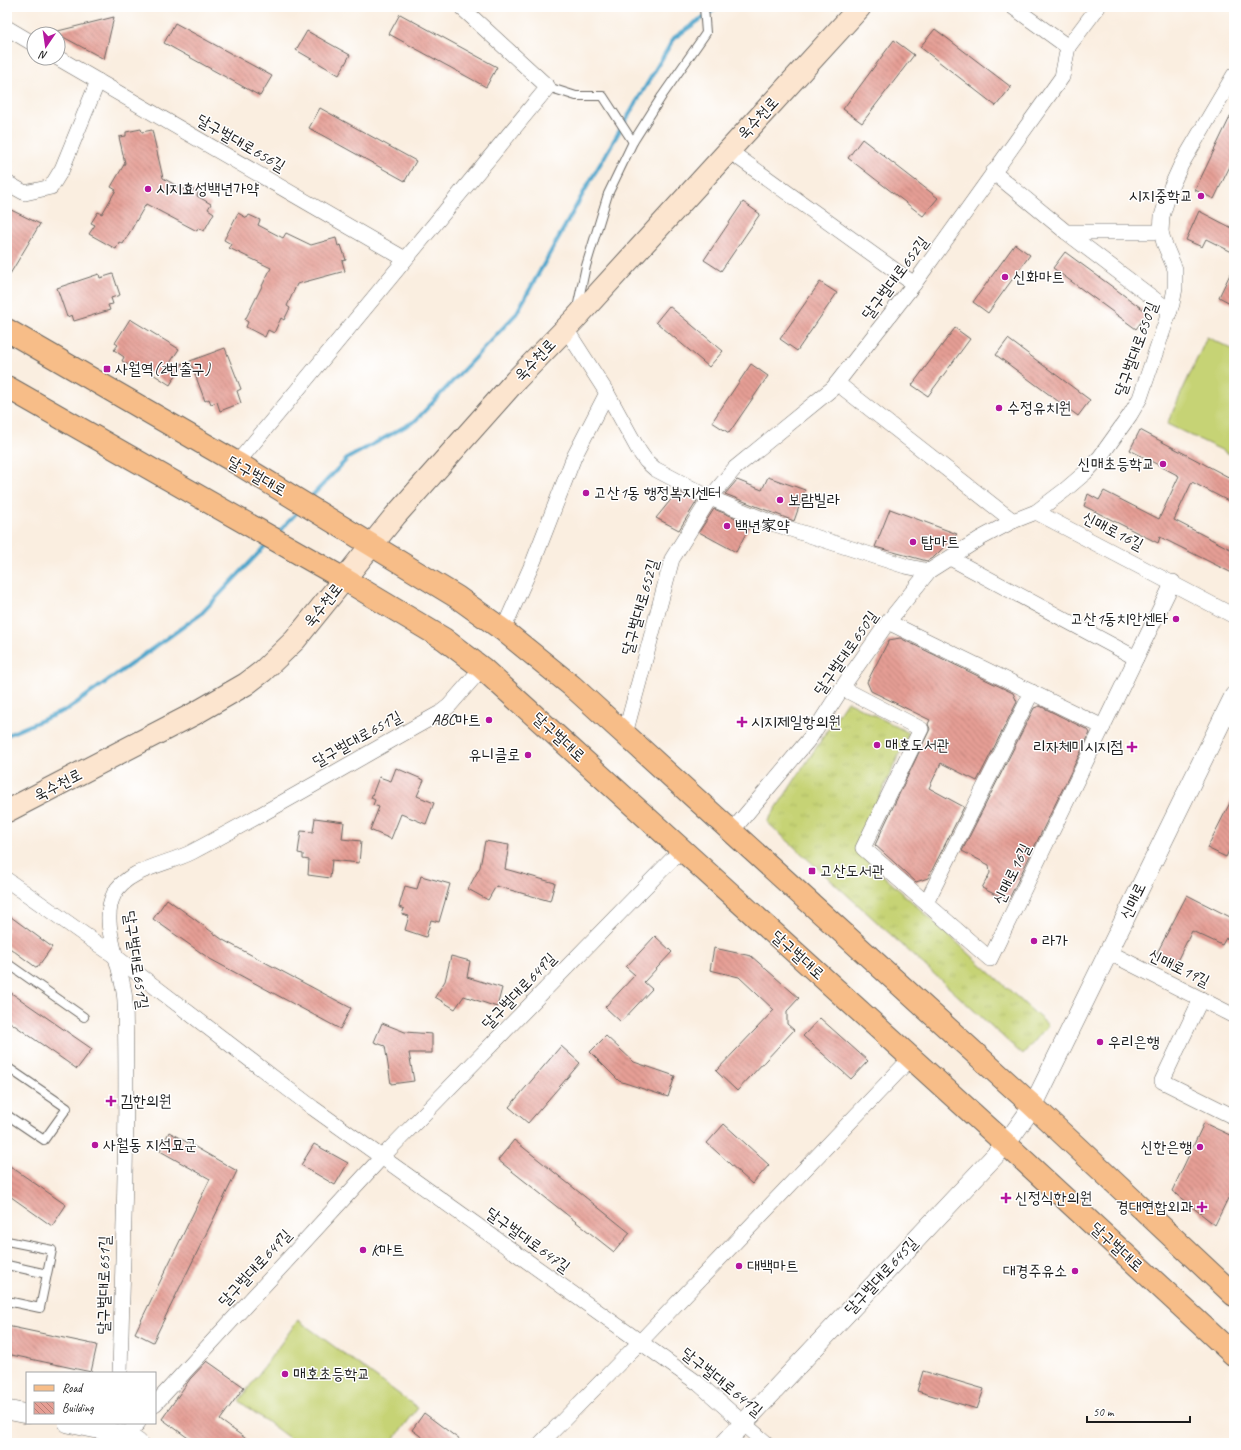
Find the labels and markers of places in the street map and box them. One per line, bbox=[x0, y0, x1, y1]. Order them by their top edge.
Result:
place label: 시지효성백년가약 bbox=[156, 179, 259, 199]
marker: 시지효성백년가약 bbox=[143, 184, 153, 194]
place label: 시지중학교 bbox=[1129, 186, 1193, 206]
marker: 시지중학교 bbox=[1196, 191, 1206, 201]
place label: 신화마트 bbox=[1013, 267, 1065, 287]
marker: 신화마트 bbox=[1000, 272, 1010, 282]
place label: 사월역(2번출구) bbox=[115, 359, 211, 379]
marker: 사월역(2번출구) bbox=[102, 364, 112, 374]
place label: 수정유치원 bbox=[1007, 398, 1071, 418]
marker: 수정유치원 bbox=[994, 403, 1004, 413]
place label: 신매초등학교 bbox=[1078, 454, 1155, 474]
marker: 신매초등학교 bbox=[1158, 459, 1168, 469]
place label: 고산1동 행정복지센터 bbox=[594, 483, 721, 503]
marker: 고산1동 행정복지센터 bbox=[581, 488, 591, 498]
place label: 보람빌라 bbox=[788, 490, 840, 510]
marker: 보람빌라 bbox=[775, 495, 785, 505]
place label: 백년家약 bbox=[735, 516, 790, 536]
marker: 백년家약 bbox=[722, 521, 732, 531]
place label: 탑마트 bbox=[921, 532, 960, 552]
marker: 탑마트 bbox=[908, 537, 918, 547]
place label: 고산1동치안센타 bbox=[1071, 609, 1168, 629]
marker: 고산1동치안센타 bbox=[1171, 614, 1181, 624]
place label: ABC마트 bbox=[432, 710, 481, 730]
place label: 시지제일항의원 bbox=[751, 712, 841, 732]
marker: ABC마트 bbox=[484, 715, 494, 725]
marker: 시지제일항의원 bbox=[736, 716, 748, 728]
place label: 매호도서관 bbox=[885, 735, 950, 755]
place label: 리자체미시지점 bbox=[1033, 737, 1123, 757]
marker: 매호도서관 bbox=[872, 740, 882, 750]
marker: 리자체미시지점 bbox=[1126, 741, 1138, 753]
place label: 유니클로 bbox=[469, 745, 520, 765]
marker: 유니클로 bbox=[523, 750, 533, 760]
place label: 고산도서관 bbox=[820, 861, 885, 881]
marker: 고산도서관 bbox=[807, 866, 817, 876]
place label: 라가 bbox=[1042, 931, 1068, 951]
marker: 라가 bbox=[1029, 936, 1039, 946]
place label: 우리은행 bbox=[1108, 1032, 1160, 1052]
marker: 우리은행 bbox=[1095, 1037, 1105, 1047]
place label: 김한의원 bbox=[120, 1091, 172, 1111]
marker: 김한의원 bbox=[105, 1095, 117, 1107]
place label: 사월동 지석묘군 bbox=[103, 1135, 197, 1155]
place label: 신한은행 bbox=[1141, 1137, 1192, 1157]
marker: 사월동 지석묘군 bbox=[90, 1140, 100, 1150]
marker: 신한은행 bbox=[1195, 1142, 1205, 1152]
place label: 신정식한의원 bbox=[1015, 1188, 1092, 1208]
marker: 신정식한의원 bbox=[1000, 1192, 1012, 1204]
place label: 경대연합외과 bbox=[1116, 1197, 1193, 1217]
marker: 경대연합외과 bbox=[1196, 1201, 1208, 1213]
place label: K마트 bbox=[371, 1240, 405, 1260]
marker: K마트 bbox=[358, 1245, 368, 1255]
place label: 대백마트 bbox=[747, 1256, 799, 1276]
marker: 대백마트 bbox=[734, 1261, 744, 1271]
place label: 대경주유소 bbox=[1003, 1261, 1067, 1281]
marker: 대경주유소 bbox=[1070, 1266, 1080, 1276]
place label: 매호초등학교 bbox=[293, 1364, 370, 1384]
marker: 매호초등학교 bbox=[280, 1369, 290, 1379]

